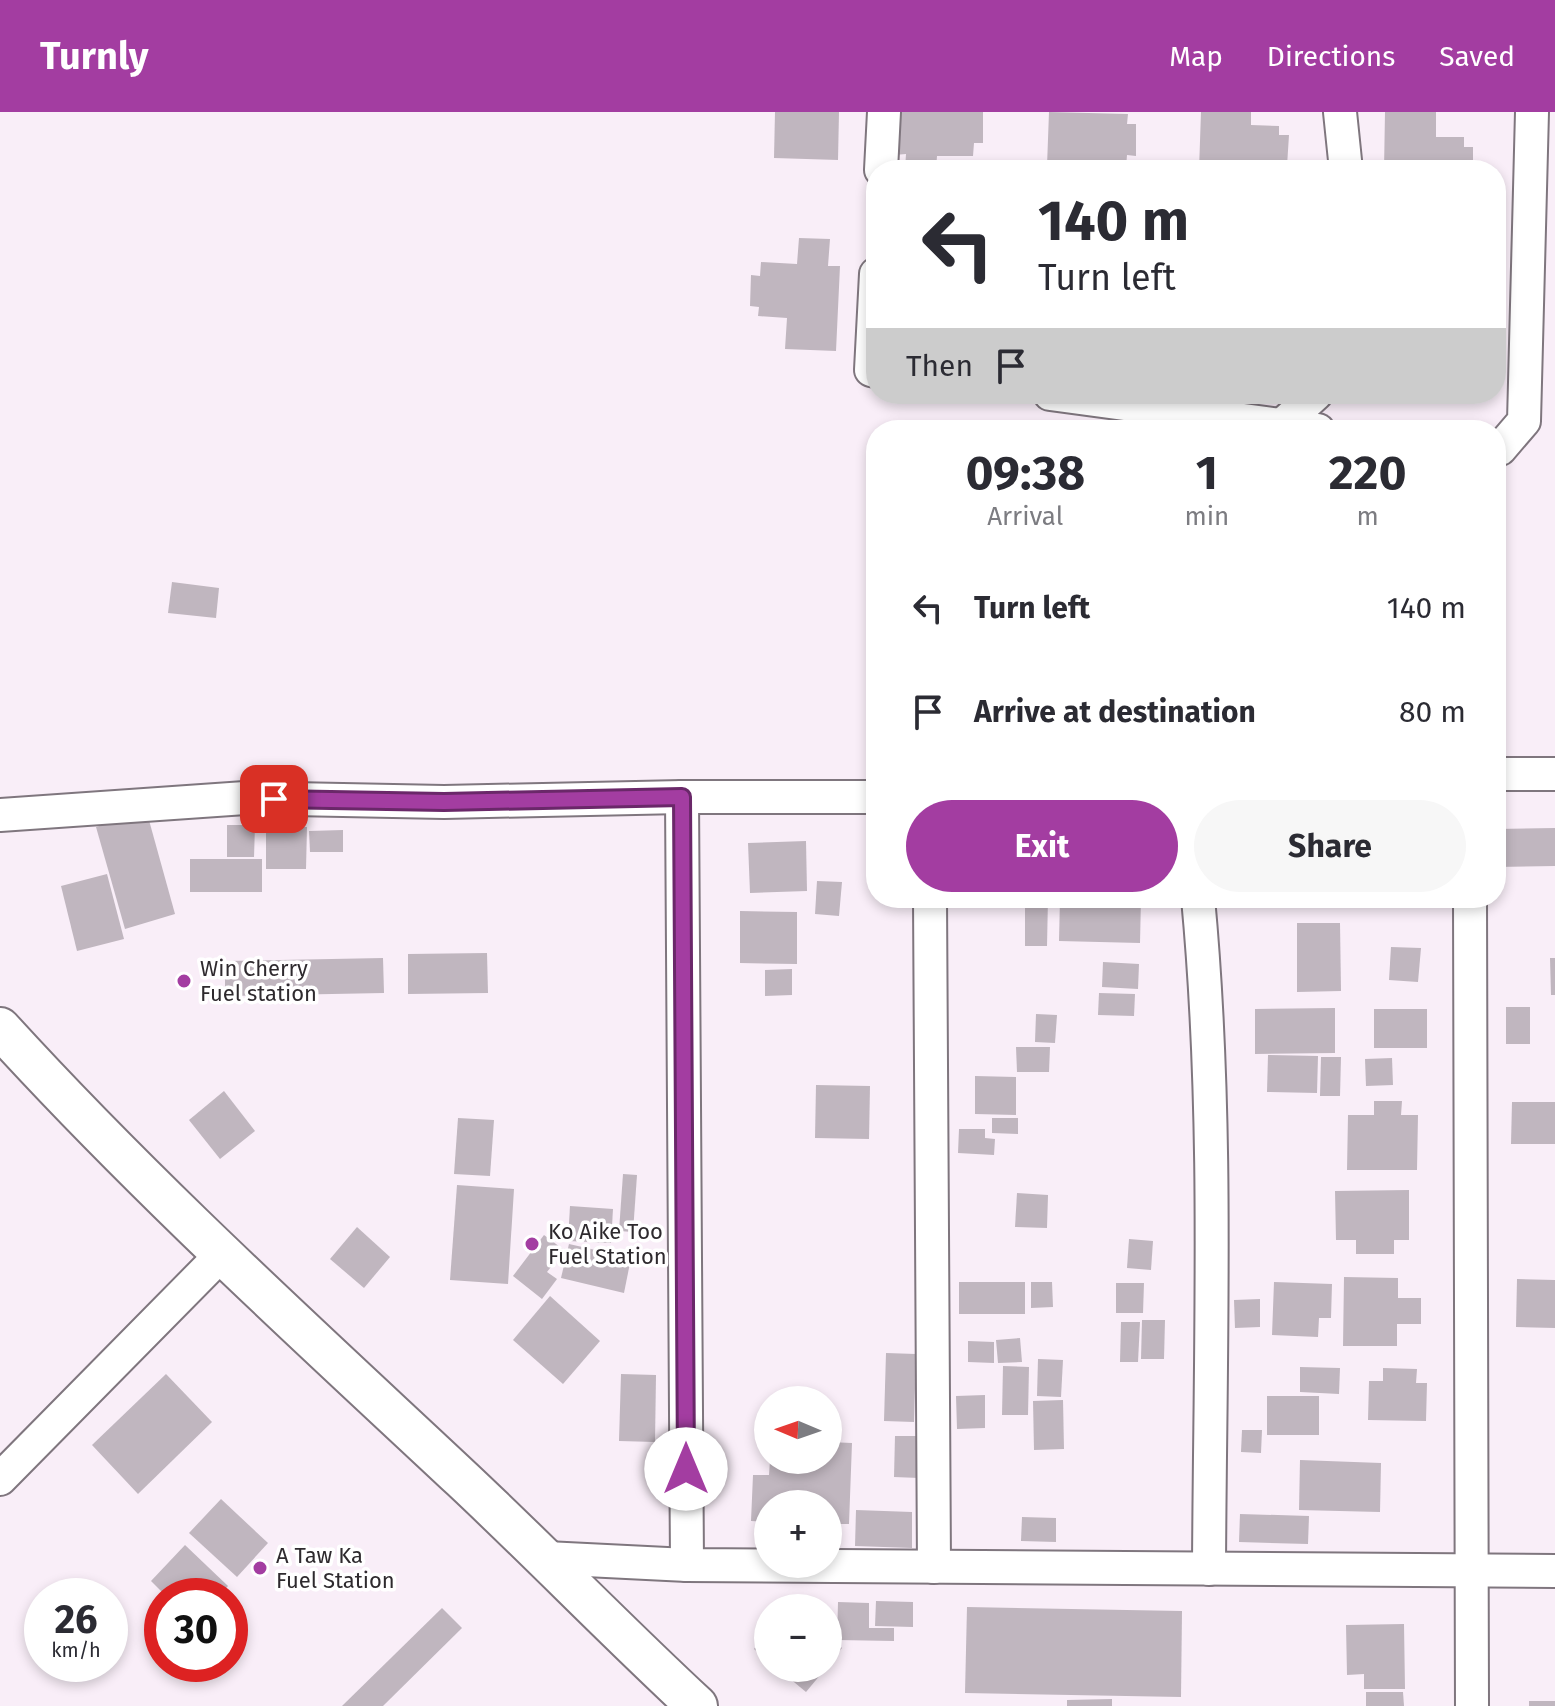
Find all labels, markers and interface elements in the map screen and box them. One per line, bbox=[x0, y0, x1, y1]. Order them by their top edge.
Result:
text: Turnly bbox=[40, 33, 149, 79]
text: Map bbox=[1169, 40, 1223, 73]
text: Directions bbox=[1267, 40, 1395, 73]
text: Saved bbox=[1439, 40, 1515, 73]
text: 140 m bbox=[1038, 188, 1189, 255]
icon: left bbox=[906, 192, 1010, 296]
text: Turn left bbox=[1038, 256, 1176, 300]
icon: arrive bbox=[989, 344, 1033, 388]
text: Then bbox=[906, 348, 973, 384]
text: 09:38 bbox=[965, 444, 1085, 502]
text: 1 bbox=[1196, 444, 1218, 502]
text: 220 bbox=[1329, 444, 1407, 502]
text: Arrival bbox=[987, 501, 1063, 532]
text: min bbox=[1185, 501, 1229, 532]
text: m bbox=[1357, 501, 1379, 532]
icon: left bbox=[906, 586, 950, 630]
text: Turn left bbox=[974, 590, 1090, 626]
text: 140 m bbox=[1387, 590, 1466, 626]
icon: arrive bbox=[906, 690, 950, 734]
text: Arrive at destination bbox=[974, 694, 1256, 730]
text: 80 m bbox=[1399, 694, 1466, 730]
pin bbox=[240, 765, 308, 833]
icon: arrive bbox=[252, 777, 296, 821]
button: Exit bbox=[906, 800, 1178, 892]
button: Share bbox=[1194, 800, 1466, 892]
place label: Win Cherry Fuel station bbox=[200, 955, 317, 1007]
marker: Win Cherry Fuel station bbox=[175, 972, 193, 990]
place label: Ko Aike Too Fuel Station bbox=[548, 1218, 667, 1270]
marker: Ko Aike Too Fuel Station bbox=[523, 1235, 541, 1253]
north arrow bbox=[754, 1386, 842, 1474]
map controls bbox=[754, 1386, 842, 1682]
position arrow bbox=[644, 1427, 728, 1511]
button: + bbox=[754, 1490, 842, 1578]
place label: A Taw Ka Fuel Station bbox=[276, 1542, 395, 1594]
marker: A Taw Ka Fuel Station bbox=[251, 1559, 269, 1577]
speed limit sign: 30 bbox=[144, 1578, 248, 1682]
button: − bbox=[754, 1594, 842, 1682]
text: 26 bbox=[54, 1596, 98, 1644]
text: km/h bbox=[51, 1638, 101, 1662]

